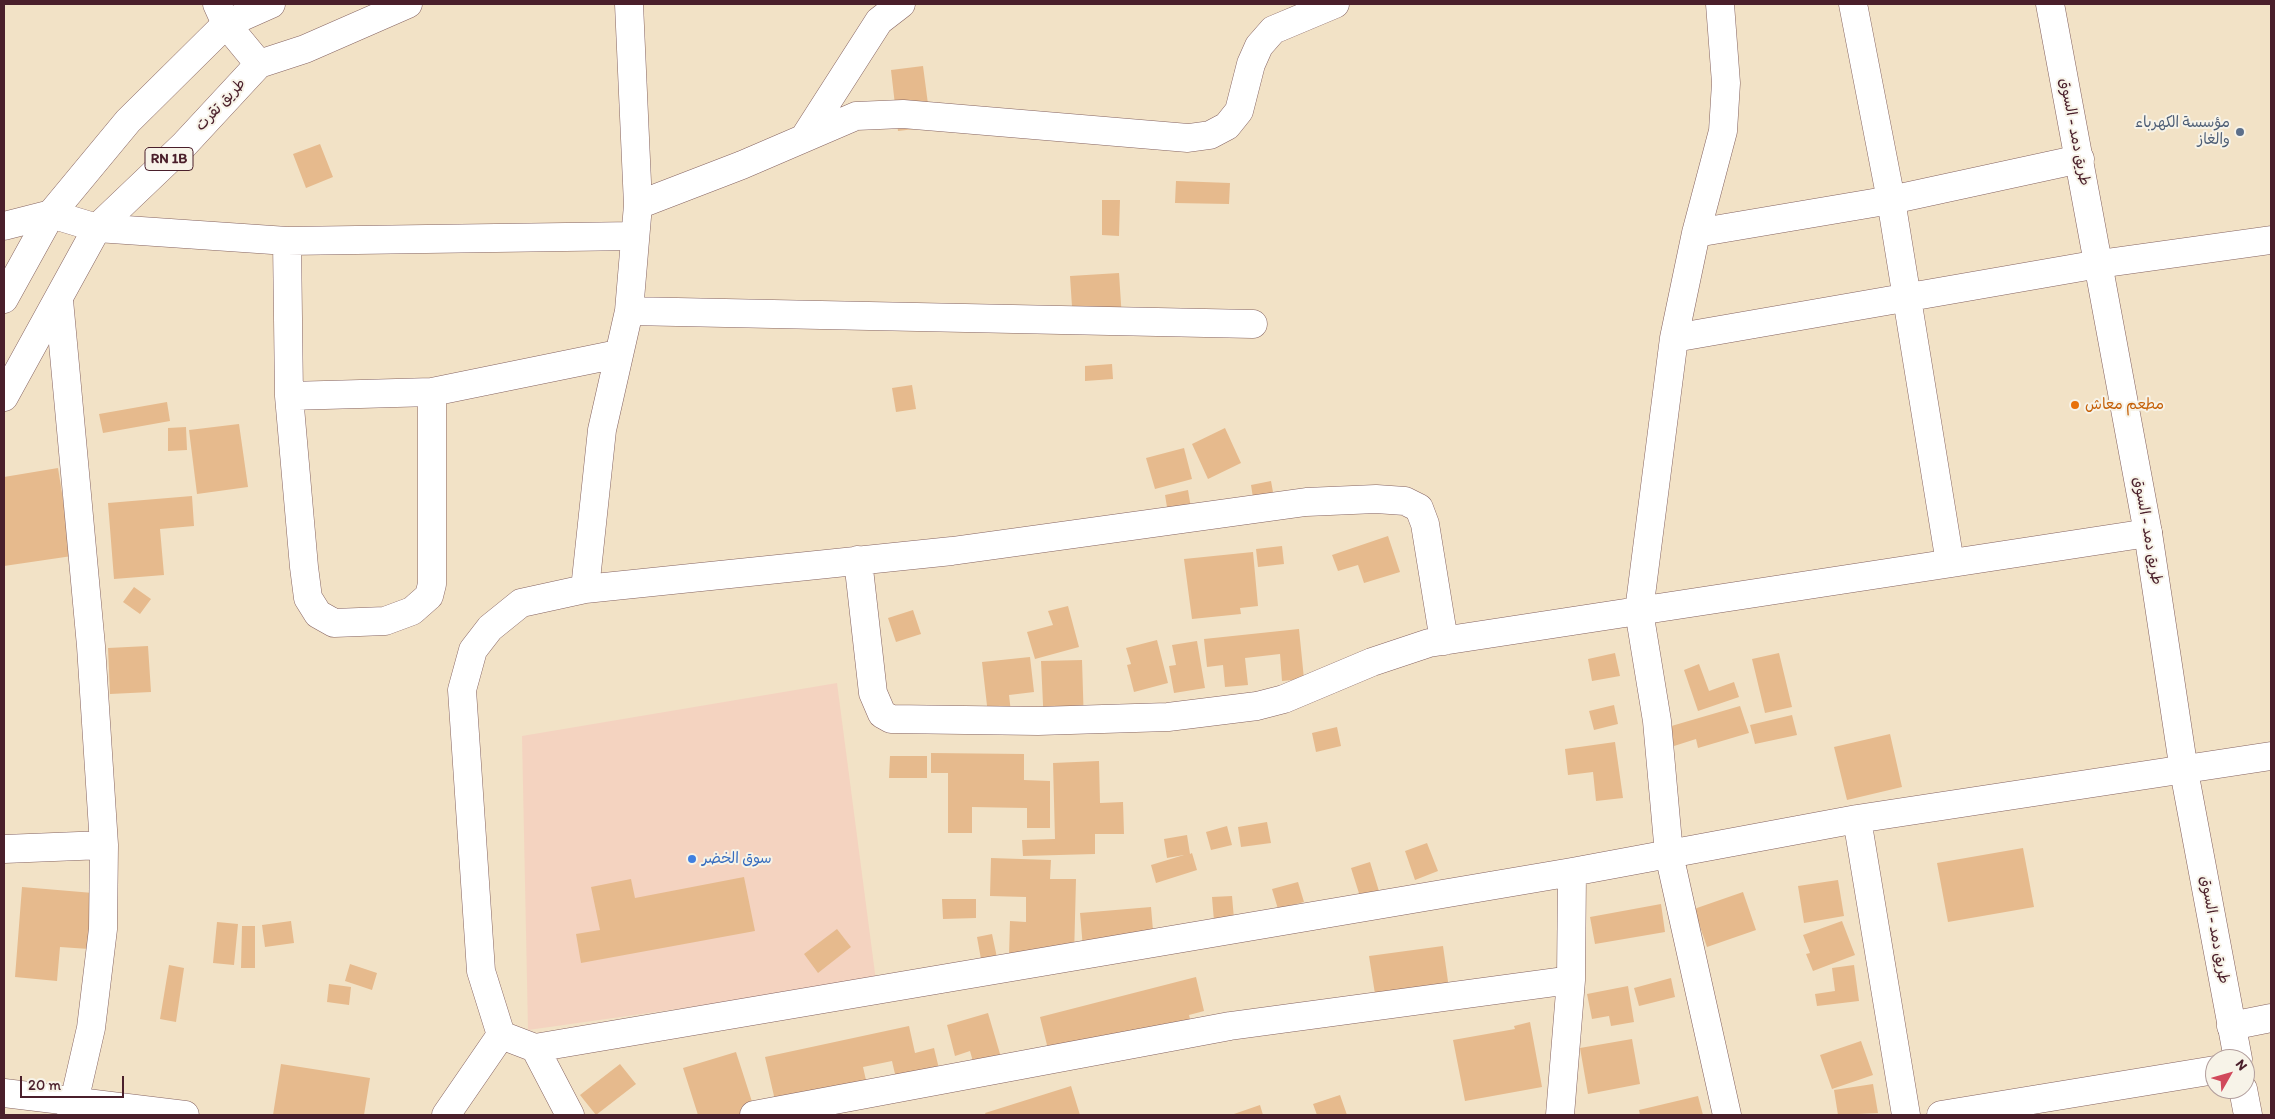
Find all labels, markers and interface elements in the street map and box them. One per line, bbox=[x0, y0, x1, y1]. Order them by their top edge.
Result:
street label: طريق تقرت bbox=[192, 75, 250, 135]
street label: طريق دمد - السوق bbox=[2055, 77, 2093, 187]
place label: مؤسسة الكهرباء والغاز bbox=[2135, 114, 2230, 149]
marker: مؤسسة الكهرباء والغاز bbox=[2234, 126, 2246, 138]
road number: RN 1B bbox=[145, 148, 193, 170]
place label: مطعم معاش bbox=[2085, 396, 2164, 414]
marker: مطعم معاش bbox=[2069, 399, 2081, 411]
street label: طريق دمد - السوق bbox=[2129, 476, 2165, 586]
place label: سوق الخضر bbox=[702, 850, 772, 868]
marker: سوق الخضر bbox=[686, 853, 698, 865]
street label: طريق دمد - السوق bbox=[2196, 875, 2232, 985]
north arrow bbox=[2205, 1049, 2255, 1099]
text: N bbox=[2232, 1056, 2251, 1074]
scale bar bbox=[22, 1066, 126, 1098]
text: 20 m bbox=[28, 1076, 61, 1094]

